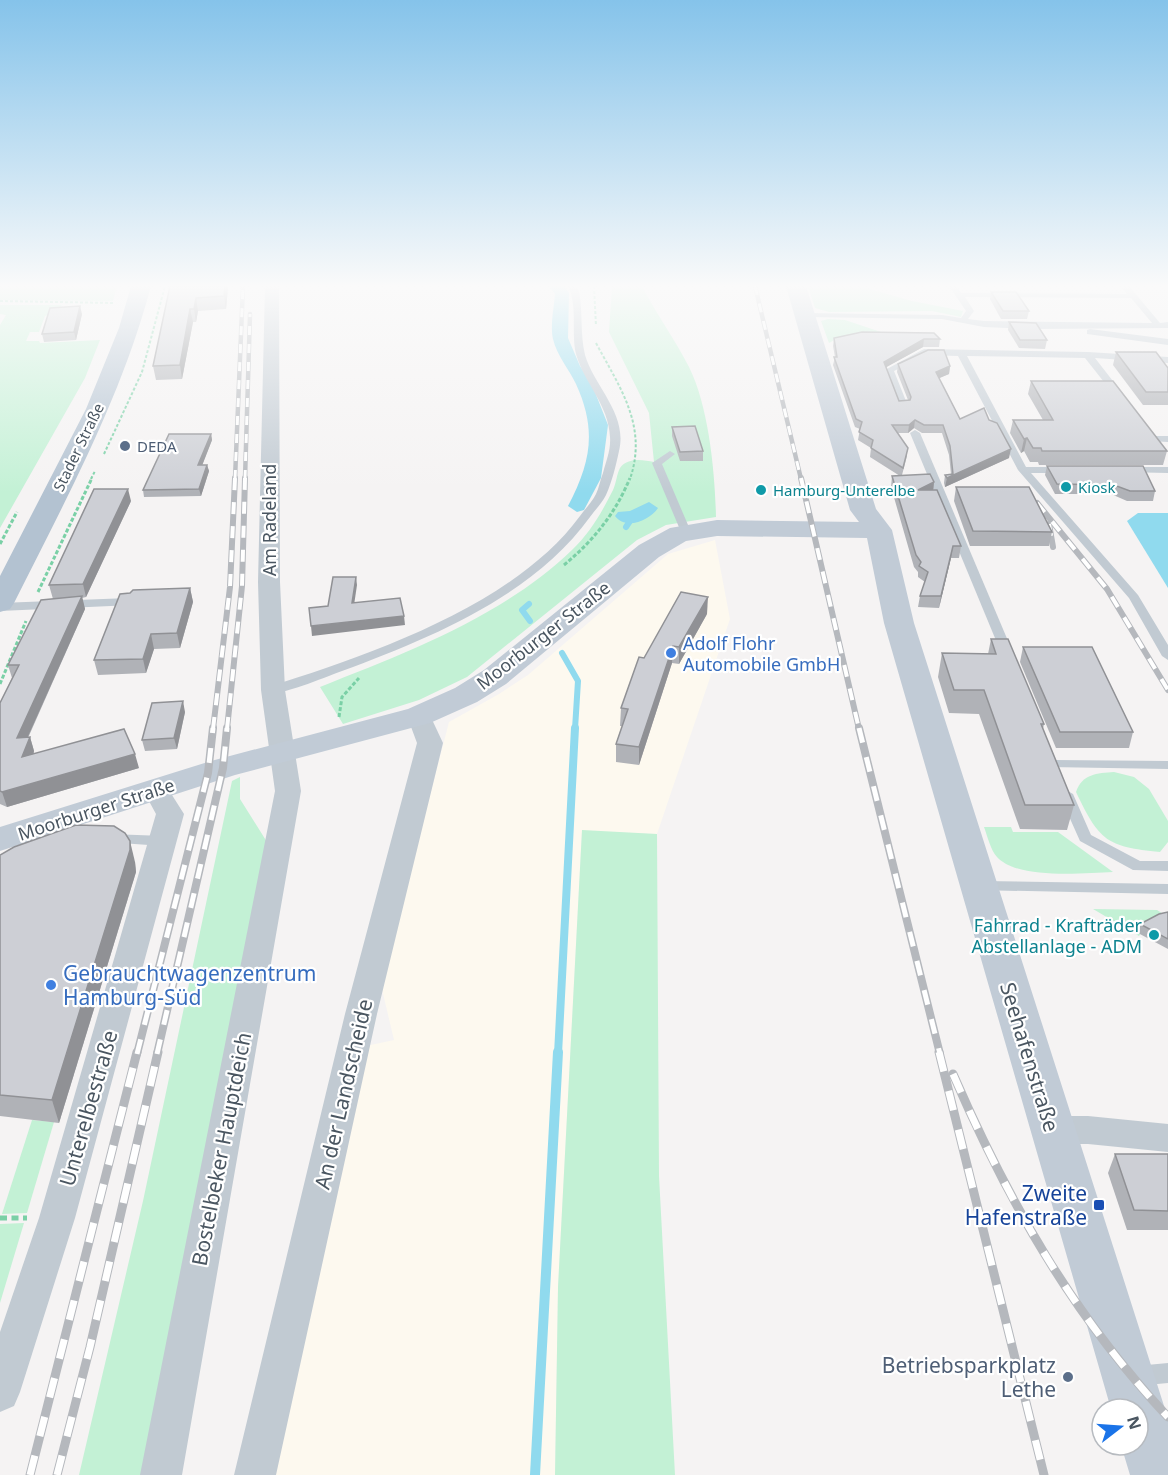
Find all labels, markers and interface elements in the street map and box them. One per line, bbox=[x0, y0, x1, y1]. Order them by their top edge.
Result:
street label: Stader Straße bbox=[48, 400, 108, 494]
place label: DEDA bbox=[137, 436, 177, 456]
marker: DEDA bbox=[118, 439, 132, 453]
street label: Am Radeland bbox=[257, 464, 281, 576]
place label: Kiosk bbox=[1078, 477, 1115, 497]
place label: Hamburg-Unterelbe bbox=[773, 480, 915, 500]
marker: Kiosk bbox=[1059, 480, 1073, 494]
marker: Hamburg-Unterelbe bbox=[754, 483, 768, 497]
street label: Moorburger Straße bbox=[471, 575, 615, 695]
place label: Adolf Flohr Automobile GmbH bbox=[683, 631, 840, 676]
marker: Adolf Flohr Automobile GmbH bbox=[664, 646, 678, 660]
street label: Moorburger Straße bbox=[15, 772, 177, 846]
place label: Fahrrad - Krafträder Abstellanlage - ADM bbox=[972, 913, 1143, 958]
marker: Fahrrad - Krafträder Abstellanlage - ADM bbox=[1147, 928, 1161, 942]
place label: Gebrauchtwagenzentrum Hamburg-Süd bbox=[63, 959, 316, 1011]
marker: Gebrauchtwagenzentrum Hamburg-Süd bbox=[44, 978, 58, 992]
street label: Seehafenstraße bbox=[994, 979, 1066, 1135]
street label: An der Landscheide bbox=[307, 996, 379, 1192]
street label: Unterelbestraße bbox=[52, 1027, 124, 1189]
street label: Bostelbeker Hauptdeich bbox=[185, 1030, 257, 1268]
place label: Zweite Hafenstraße bbox=[965, 1179, 1087, 1231]
marker: Zweite Hafenstraße bbox=[1092, 1198, 1106, 1212]
place label: Betriebsparkplatz Lethe bbox=[882, 1351, 1056, 1403]
marker: Betriebsparkplatz Lethe bbox=[1061, 1370, 1075, 1384]
north arrow bbox=[1090, 1397, 1150, 1457]
text: N bbox=[1122, 1413, 1147, 1432]

